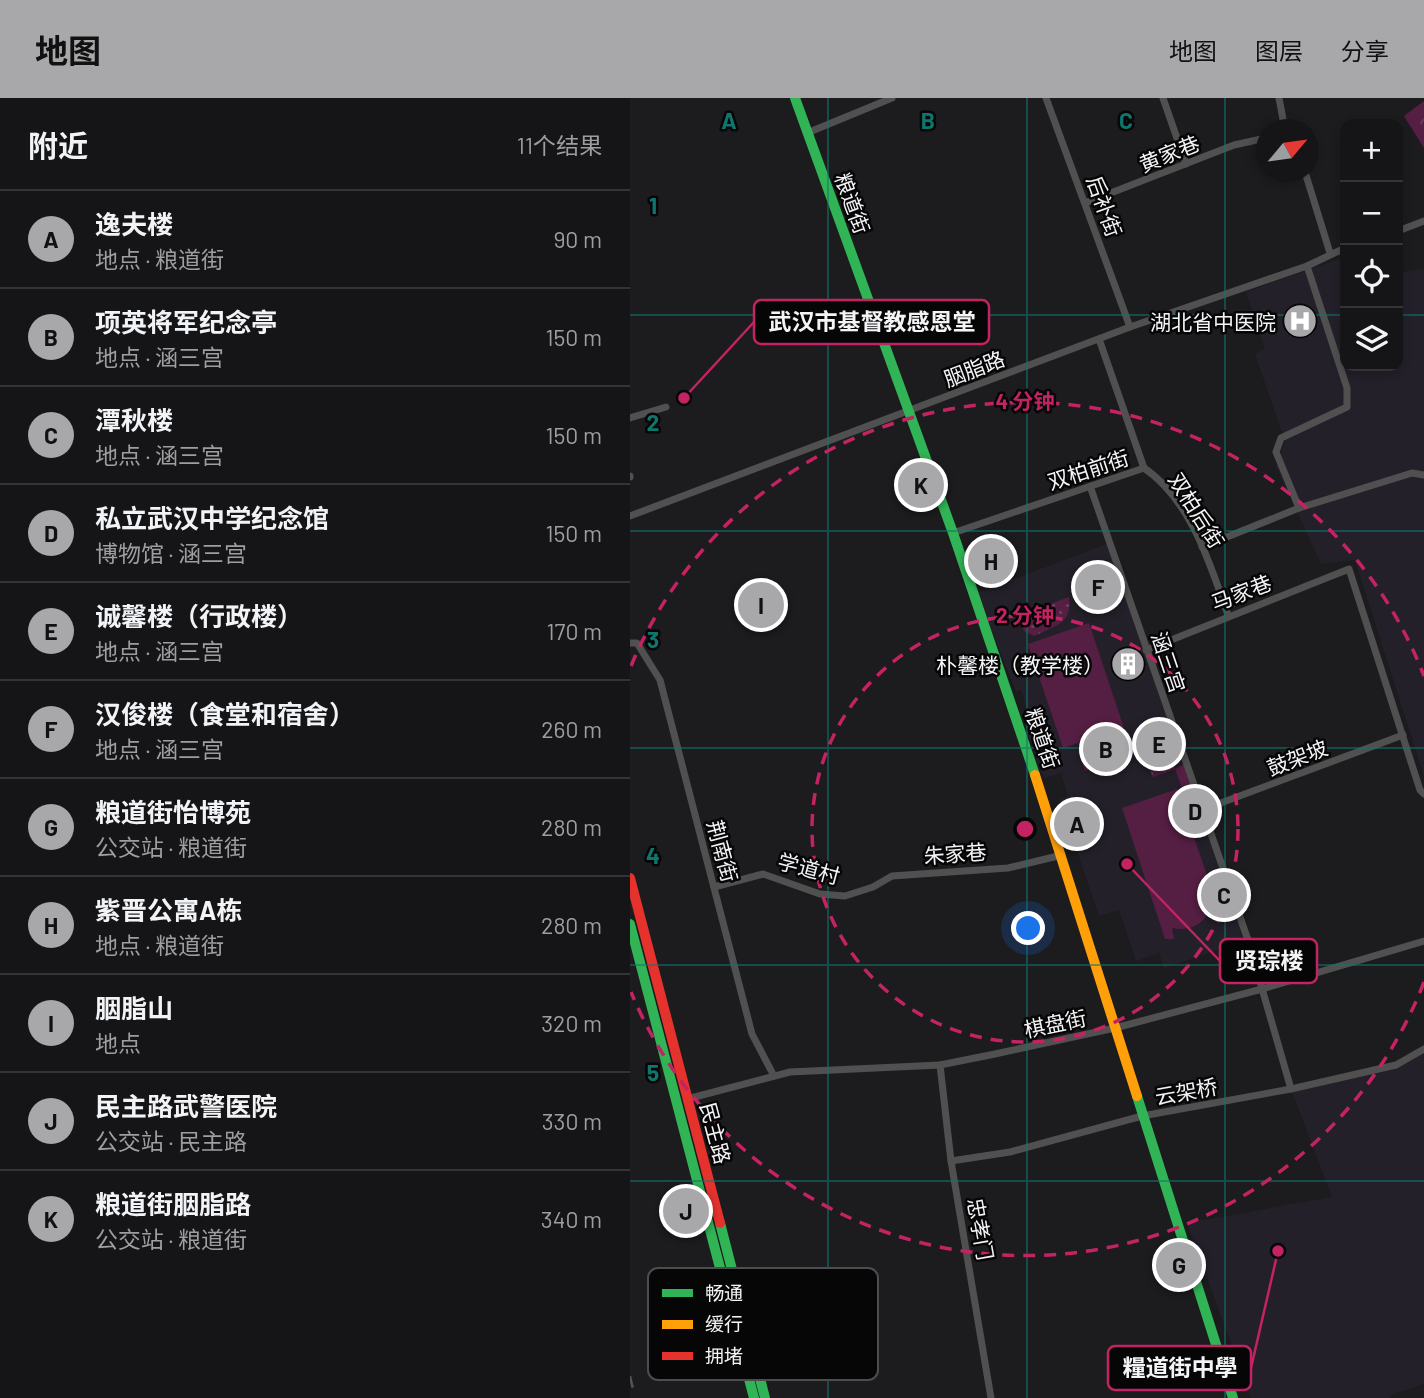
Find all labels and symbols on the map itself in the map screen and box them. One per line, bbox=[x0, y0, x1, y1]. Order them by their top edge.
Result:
text: A bbox=[721, 106, 737, 134]
text: B bbox=[921, 106, 935, 134]
text: C bbox=[1119, 106, 1133, 134]
north arrow bbox=[1256, 119, 1319, 182]
street label: 黄家巷 bbox=[1135, 130, 1203, 176]
street label: 粮道街 bbox=[830, 169, 876, 237]
street label: 后补街 bbox=[1082, 172, 1128, 240]
text: 1 bbox=[649, 191, 657, 219]
callout: 武汉市基督教感恩堂 bbox=[754, 300, 989, 344]
hospital icon: 湖北省中医院 bbox=[1281, 302, 1319, 340]
text: 武汉市基督教感恩堂 bbox=[769, 307, 976, 335]
place label: 湖北省中医院 bbox=[1150, 309, 1276, 334]
street label: 胭脂路 bbox=[940, 345, 1008, 391]
text: 4 分钟 bbox=[996, 388, 1054, 413]
text: 2 bbox=[647, 408, 659, 436]
street label: 双柏前街 bbox=[1044, 444, 1132, 494]
pin: K bbox=[898, 459, 944, 511]
street label: 双柏后街 bbox=[1164, 468, 1230, 552]
pin: H bbox=[968, 535, 1014, 587]
pin: F bbox=[1075, 561, 1121, 613]
street label: 马家巷 bbox=[1207, 569, 1275, 615]
pin: I bbox=[738, 579, 784, 631]
text: 2 分钟 bbox=[996, 602, 1054, 627]
text: 3 bbox=[647, 625, 659, 653]
street label: 涵三宫 bbox=[1147, 628, 1191, 696]
building icon: 朴馨楼（教学楼） bbox=[1109, 645, 1147, 683]
place label: 朴馨楼（教学楼） bbox=[936, 652, 1104, 677]
street label: 粮道街 bbox=[1021, 704, 1065, 772]
pin: E bbox=[1136, 718, 1182, 770]
pin: B bbox=[1083, 723, 1129, 775]
street label: 鼓架坡 bbox=[1263, 734, 1331, 780]
pin: D bbox=[1172, 785, 1218, 837]
pin: A bbox=[1054, 798, 1100, 850]
street label: 荆南街 bbox=[703, 817, 743, 885]
centre of rings bbox=[1013, 817, 1037, 841]
street label: 朱家巷 bbox=[923, 838, 987, 868]
text: 4 bbox=[646, 841, 660, 869]
street label: 学道村 bbox=[775, 848, 843, 888]
pin: C bbox=[1201, 869, 1247, 921]
your location bbox=[1011, 911, 1045, 945]
callout: 贤琮楼 bbox=[1220, 939, 1317, 983]
text: 贤琮楼 bbox=[1235, 946, 1304, 974]
street label: 棋盘街 bbox=[1022, 1004, 1088, 1042]
text: 5 bbox=[647, 1058, 659, 1086]
street label: 云架桥 bbox=[1153, 1073, 1219, 1109]
street label: 民主路 bbox=[696, 1099, 736, 1167]
pin: J bbox=[663, 1185, 709, 1237]
street label: 忠孝门 bbox=[963, 1196, 999, 1262]
pin: G bbox=[1156, 1239, 1202, 1291]
legend bbox=[648, 1268, 878, 1380]
text: 畅通 bbox=[705, 1281, 743, 1304]
text: 缓行 bbox=[705, 1312, 743, 1335]
text: 拥堵 bbox=[705, 1344, 743, 1367]
callout: 糧道街中學 bbox=[1108, 1346, 1251, 1390]
text: 糧道街中學 bbox=[1123, 1353, 1238, 1381]

